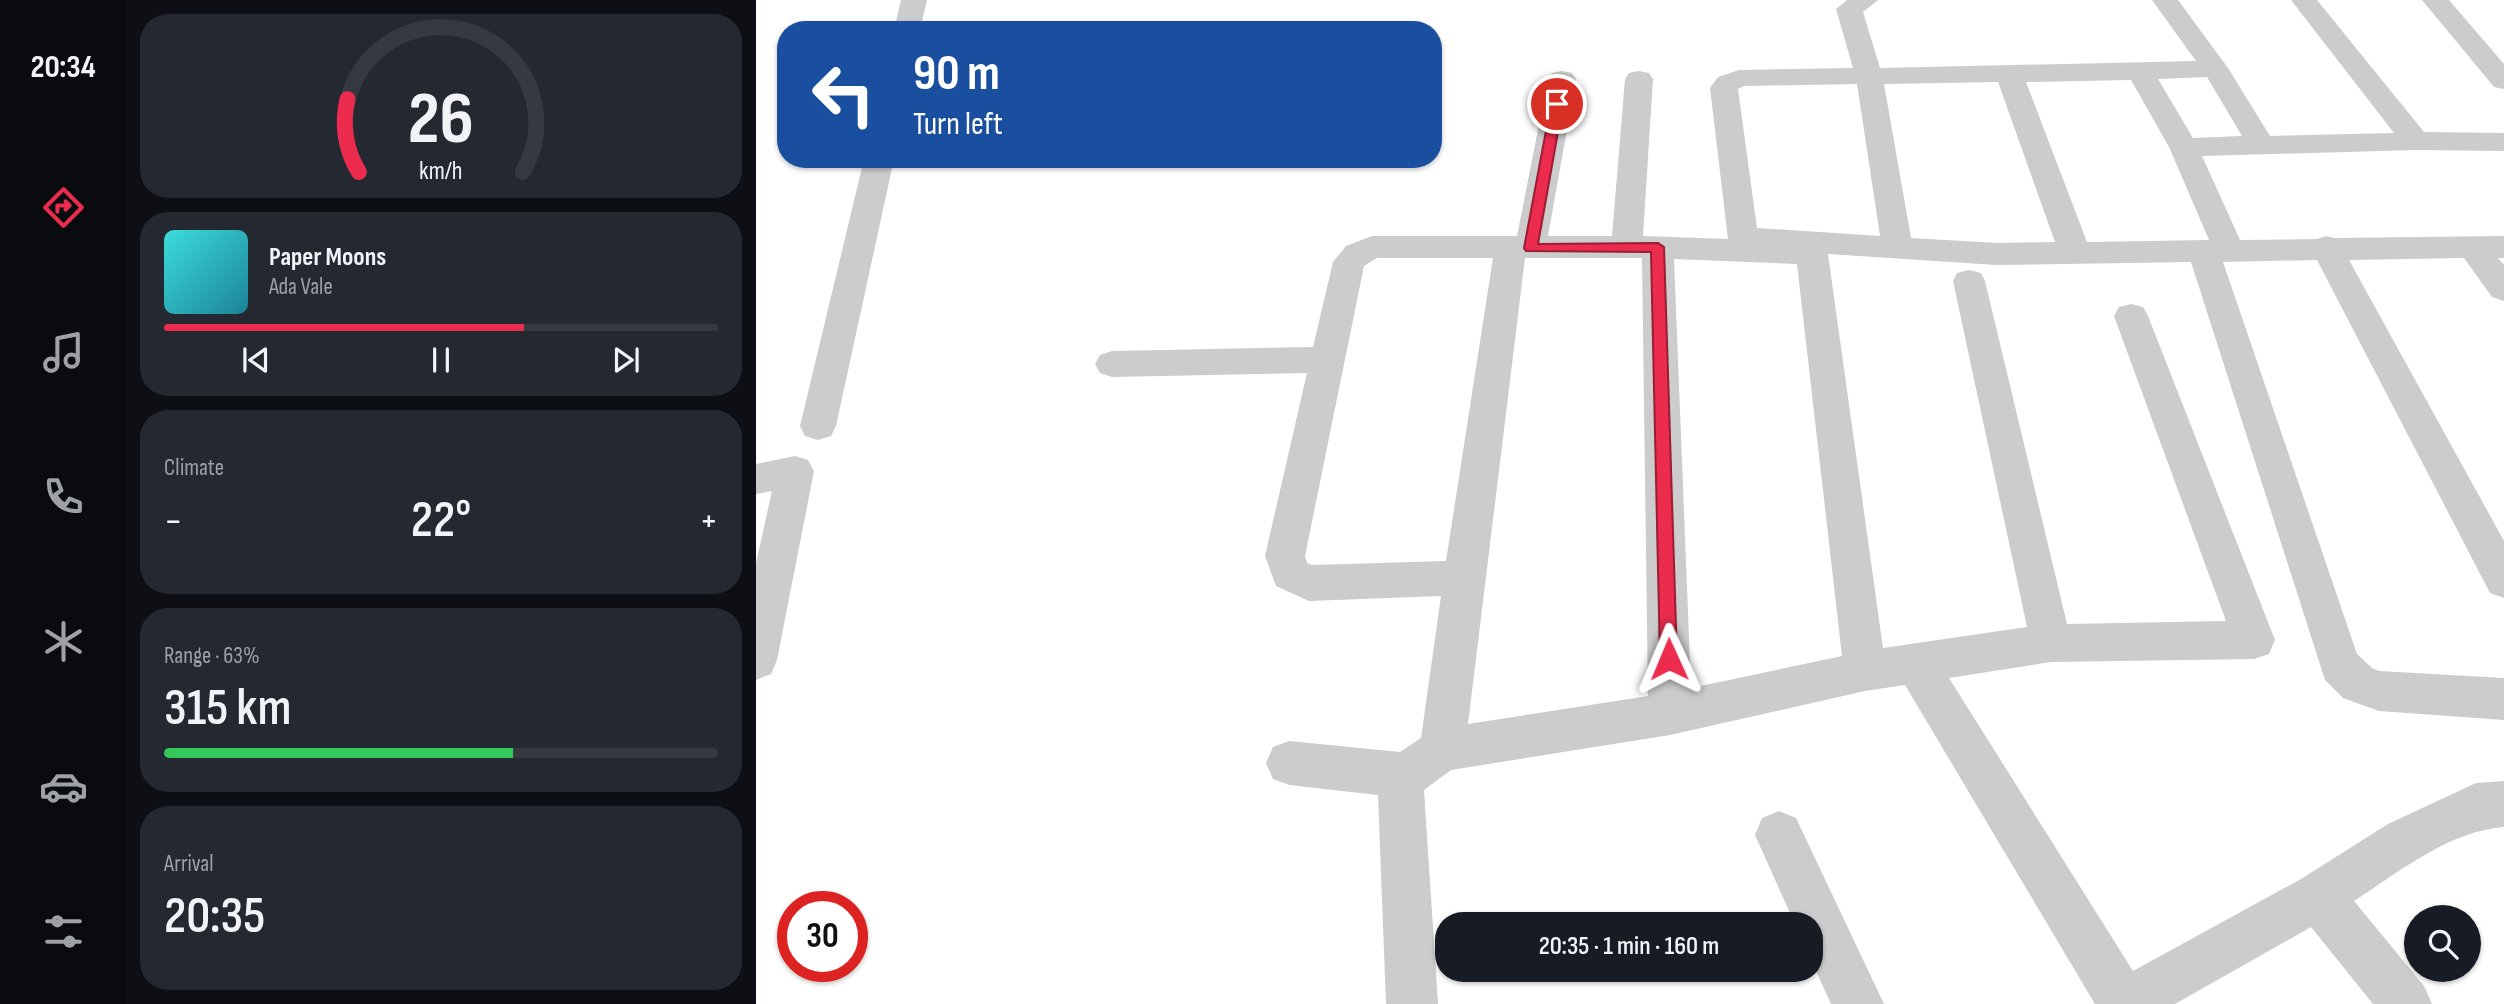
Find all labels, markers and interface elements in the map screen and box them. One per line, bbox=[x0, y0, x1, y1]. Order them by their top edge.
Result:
text: 90 m bbox=[913, 45, 1000, 104]
text: 20:34 bbox=[30, 48, 96, 87]
icon: left bbox=[798, 49, 889, 140]
pin bbox=[1527, 74, 1587, 134]
text: 26 bbox=[408, 76, 474, 164]
icon: arrive bbox=[1538, 85, 1576, 123]
text: Turn left bbox=[913, 105, 1003, 144]
text: km/h bbox=[419, 156, 463, 187]
icon: directions bbox=[39, 183, 88, 232]
text: Paper Moons bbox=[269, 242, 386, 273]
text: Ada Vale bbox=[269, 273, 333, 301]
icon: music bbox=[39, 328, 88, 377]
icon: previous bbox=[237, 341, 275, 379]
icon: pause bbox=[422, 341, 460, 379]
icon: next bbox=[607, 341, 645, 379]
text: Climate bbox=[164, 454, 224, 482]
icon: phone bbox=[39, 472, 88, 521]
text: 22° bbox=[411, 489, 471, 552]
text: − bbox=[164, 499, 183, 544]
text: + bbox=[699, 499, 718, 544]
icon: climate bbox=[39, 617, 88, 666]
position arrow bbox=[1632, 622, 1706, 696]
text: Range · 63% bbox=[164, 642, 260, 670]
text: 315 km bbox=[164, 677, 291, 740]
icon: car bbox=[39, 762, 88, 811]
text: Arrival bbox=[164, 850, 213, 878]
text: 20:35 bbox=[164, 885, 265, 948]
speed limit sign: 30 bbox=[777, 891, 868, 982]
map controls bbox=[2404, 905, 2481, 982]
button: search bbox=[2404, 905, 2481, 982]
icon: filters bbox=[39, 907, 88, 956]
text: 20:35 · 1 min · 160 m bbox=[1539, 931, 1719, 962]

